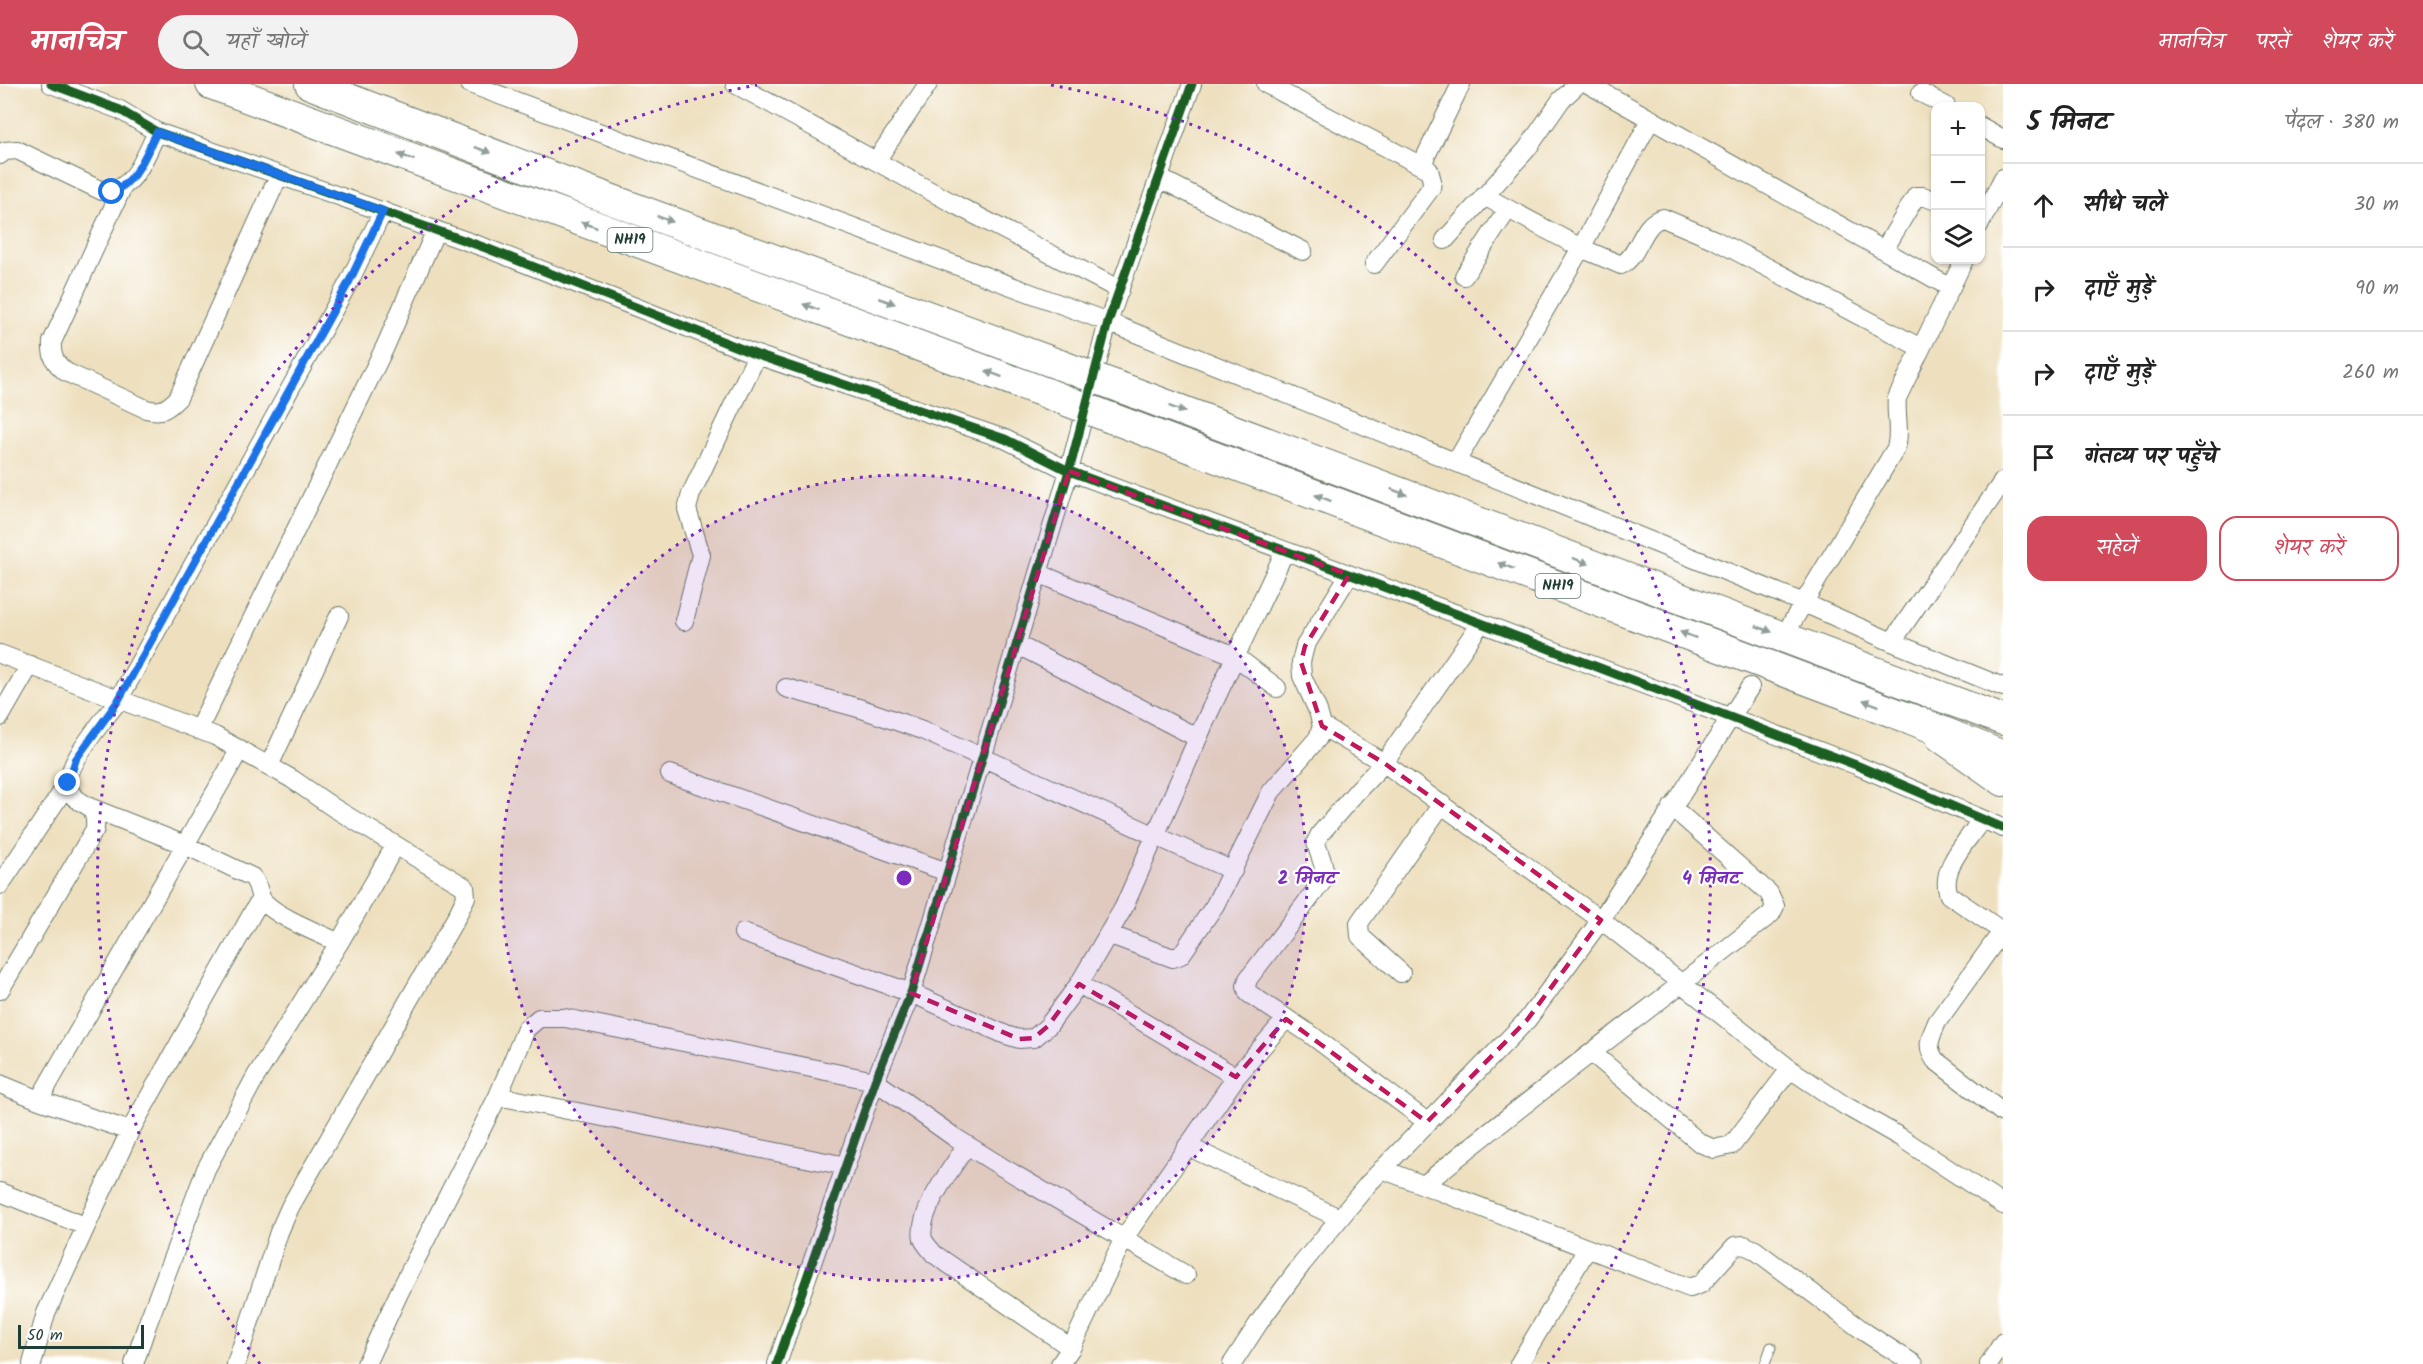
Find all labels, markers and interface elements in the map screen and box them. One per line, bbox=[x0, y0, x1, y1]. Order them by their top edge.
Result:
search box bbox=[158, 15, 578, 69]
text: मानचित्र bbox=[30, 20, 122, 65]
text: यहाँ खोजें bbox=[227, 25, 306, 60]
icon: search bbox=[179, 26, 212, 59]
text: मानचित्र bbox=[2159, 26, 2224, 59]
text: परतें bbox=[2257, 26, 2289, 59]
text: शेयर करें bbox=[2322, 26, 2393, 59]
map controls bbox=[1931, 102, 1985, 264]
button: + bbox=[1931, 102, 1985, 156]
text: 5 मिनट bbox=[2027, 102, 2109, 144]
text: पैदल · 380 m bbox=[2285, 107, 2399, 139]
one-way arrow bbox=[474, 145, 492, 155]
one-way arrow bbox=[397, 151, 415, 161]
button: − bbox=[1931, 156, 1985, 210]
route start bbox=[98, 178, 124, 204]
text: सीधे चलें bbox=[2084, 188, 2165, 223]
icon: ahead bbox=[2027, 189, 2060, 222]
text: 30 m bbox=[2354, 189, 2399, 221]
button: layers bbox=[1931, 210, 1985, 264]
one-way arrow bbox=[656, 215, 674, 225]
one-way arrow bbox=[579, 220, 597, 230]
road number: NH19 bbox=[608, 228, 652, 252]
text: दाएँ मुड़ें bbox=[2084, 272, 2153, 307]
icon: right bbox=[2027, 273, 2060, 306]
text: 90 m bbox=[2355, 273, 2399, 305]
one-way arrow bbox=[878, 297, 896, 307]
one-way arrow bbox=[802, 301, 820, 311]
text: दाएँ मुड़ें bbox=[2084, 356, 2153, 391]
icon: right bbox=[2027, 357, 2060, 390]
text: 260 m bbox=[2342, 357, 2399, 389]
one-way arrow bbox=[985, 369, 1003, 379]
one-way arrow bbox=[1168, 404, 1186, 414]
text: गंतव्य पर पहुँचे bbox=[2084, 440, 2217, 475]
icon: arrive bbox=[2027, 441, 2060, 474]
one-way arrow bbox=[1390, 487, 1408, 497]
one-way arrow bbox=[1314, 492, 1332, 502]
button: सहेजें bbox=[2027, 516, 2207, 581]
button: शेयर करें bbox=[2219, 516, 2399, 581]
one-way arrow bbox=[1572, 556, 1590, 566]
one-way arrow bbox=[1496, 561, 1514, 571]
road number: NH19 bbox=[1536, 574, 1580, 598]
one-way arrow bbox=[1755, 625, 1773, 635]
one-way arrow bbox=[1679, 630, 1697, 639]
one-way arrow bbox=[1861, 698, 1879, 708]
route end bbox=[54, 769, 80, 795]
text: 2 मिनट bbox=[1278, 865, 1340, 894]
text: 4 मिनट bbox=[1682, 865, 1744, 894]
centre of rings bbox=[894, 868, 914, 888]
scale bar bbox=[18, 1322, 144, 1350]
text: 50 m bbox=[27, 1323, 63, 1348]

